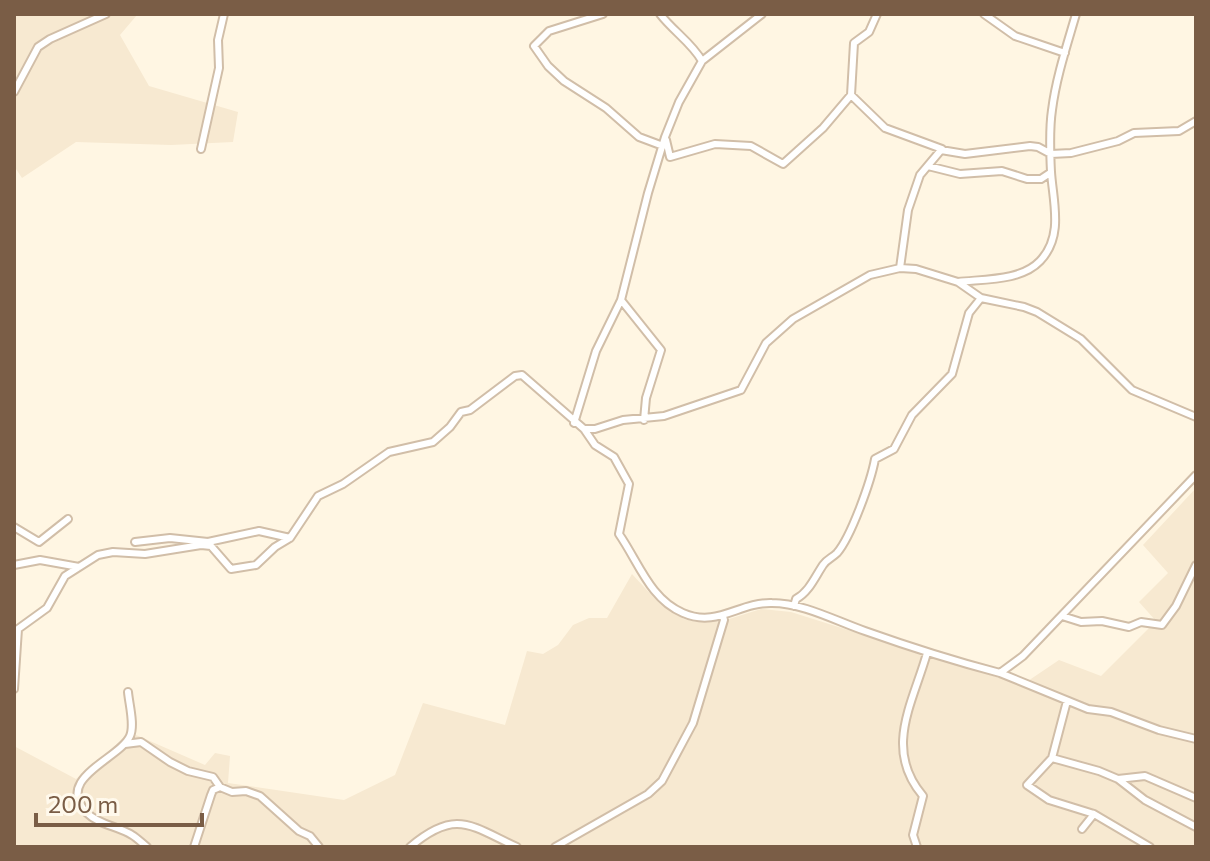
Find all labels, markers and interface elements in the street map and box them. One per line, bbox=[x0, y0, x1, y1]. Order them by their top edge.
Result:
scale bar bbox=[36, 777, 202, 827]
text: 200 m bbox=[48, 789, 118, 818]

